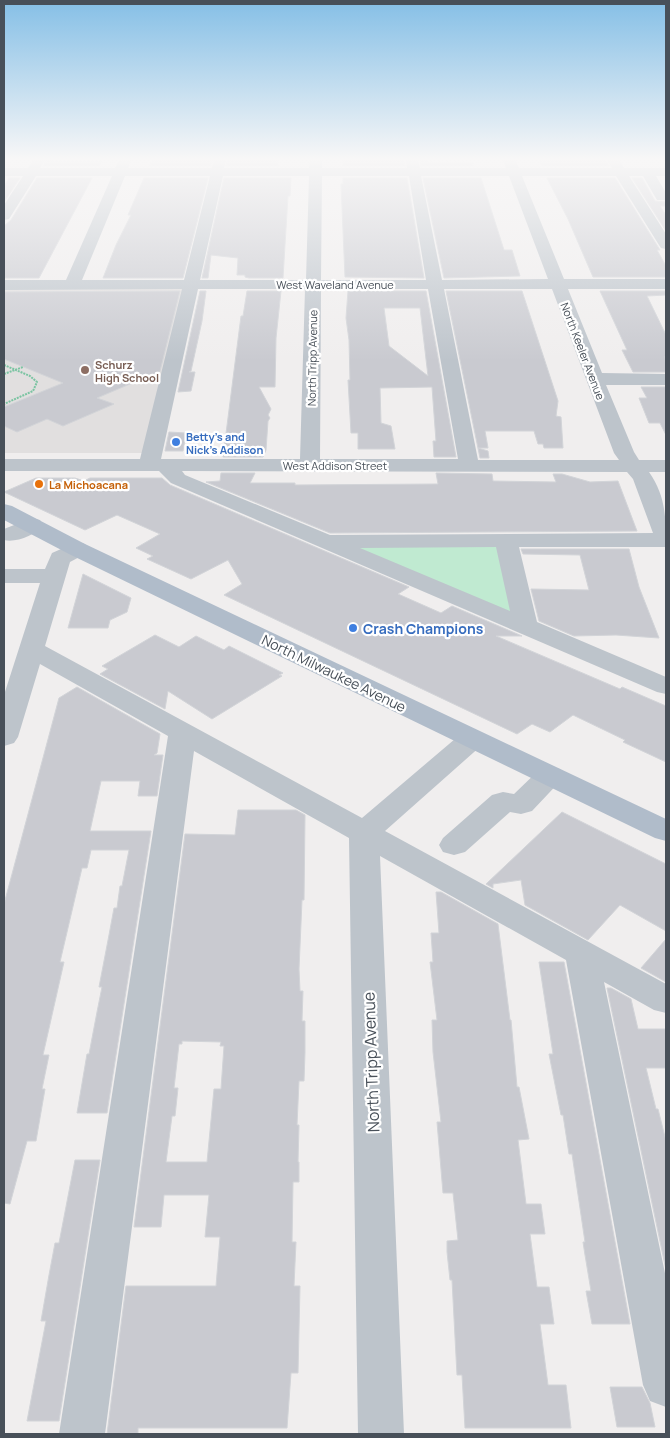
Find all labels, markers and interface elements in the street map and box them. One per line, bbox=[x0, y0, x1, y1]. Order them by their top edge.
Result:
street label: West Waveland Avenue bbox=[276, 277, 394, 292]
street label: North Keeler Avenue bbox=[558, 300, 609, 402]
street label: North Tripp Avenue bbox=[304, 309, 320, 406]
place label: Schurz High School bbox=[95, 357, 159, 385]
marker: Schurz High School bbox=[79, 364, 91, 376]
place label: Betty's and Nick's Addison bbox=[186, 429, 263, 457]
marker: Betty's and Nick's Addison bbox=[170, 436, 182, 448]
street label: West Addison Street bbox=[283, 458, 387, 473]
place label: La Michoacana bbox=[49, 477, 128, 492]
marker: La Michoacana bbox=[33, 478, 45, 490]
place label: Crash Champions bbox=[363, 619, 484, 638]
marker: Crash Champions bbox=[347, 622, 359, 634]
street label: North Milwaukee Avenue bbox=[259, 630, 409, 716]
street label: North Tripp Avenue bbox=[358, 991, 384, 1133]

